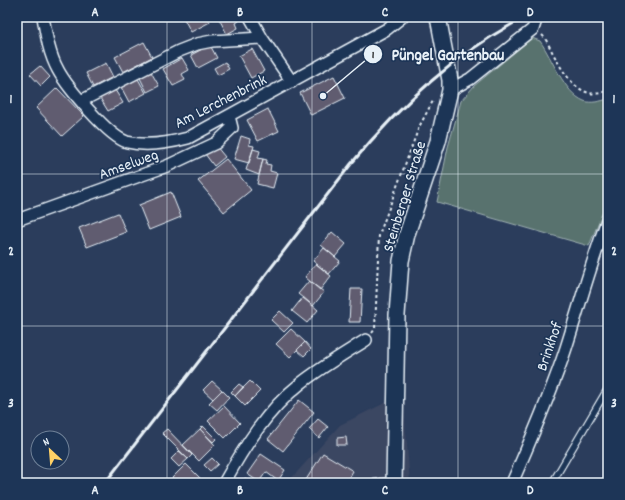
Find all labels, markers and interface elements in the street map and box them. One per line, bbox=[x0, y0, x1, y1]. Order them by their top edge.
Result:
text: A bbox=[91, 4, 99, 23]
text: B bbox=[237, 4, 243, 23]
text: C bbox=[382, 4, 389, 23]
text: D bbox=[527, 4, 534, 23]
callout: Püngel Gartenbau bbox=[363, 40, 512, 69]
text: Püngel Gartenbau bbox=[392, 45, 504, 69]
text: 1 bbox=[372, 47, 375, 64]
street label: Am Lerchenbrink bbox=[171, 69, 271, 135]
text: 1 bbox=[10, 91, 13, 110]
text: 1 bbox=[613, 91, 616, 110]
street label: Steinberger Straße bbox=[378, 138, 433, 255]
street label: Amselweg bbox=[96, 144, 162, 187]
text: 2 bbox=[8, 243, 14, 262]
text: 2 bbox=[611, 243, 617, 262]
street label: Brinkhof bbox=[531, 319, 570, 374]
text: 3 bbox=[8, 395, 14, 414]
text: 3 bbox=[611, 395, 617, 414]
north arrow bbox=[30, 430, 70, 470]
text: N bbox=[41, 434, 53, 451]
text: A bbox=[91, 482, 99, 500]
text: B bbox=[237, 482, 243, 500]
text: C bbox=[382, 482, 389, 500]
text: D bbox=[527, 482, 534, 500]

